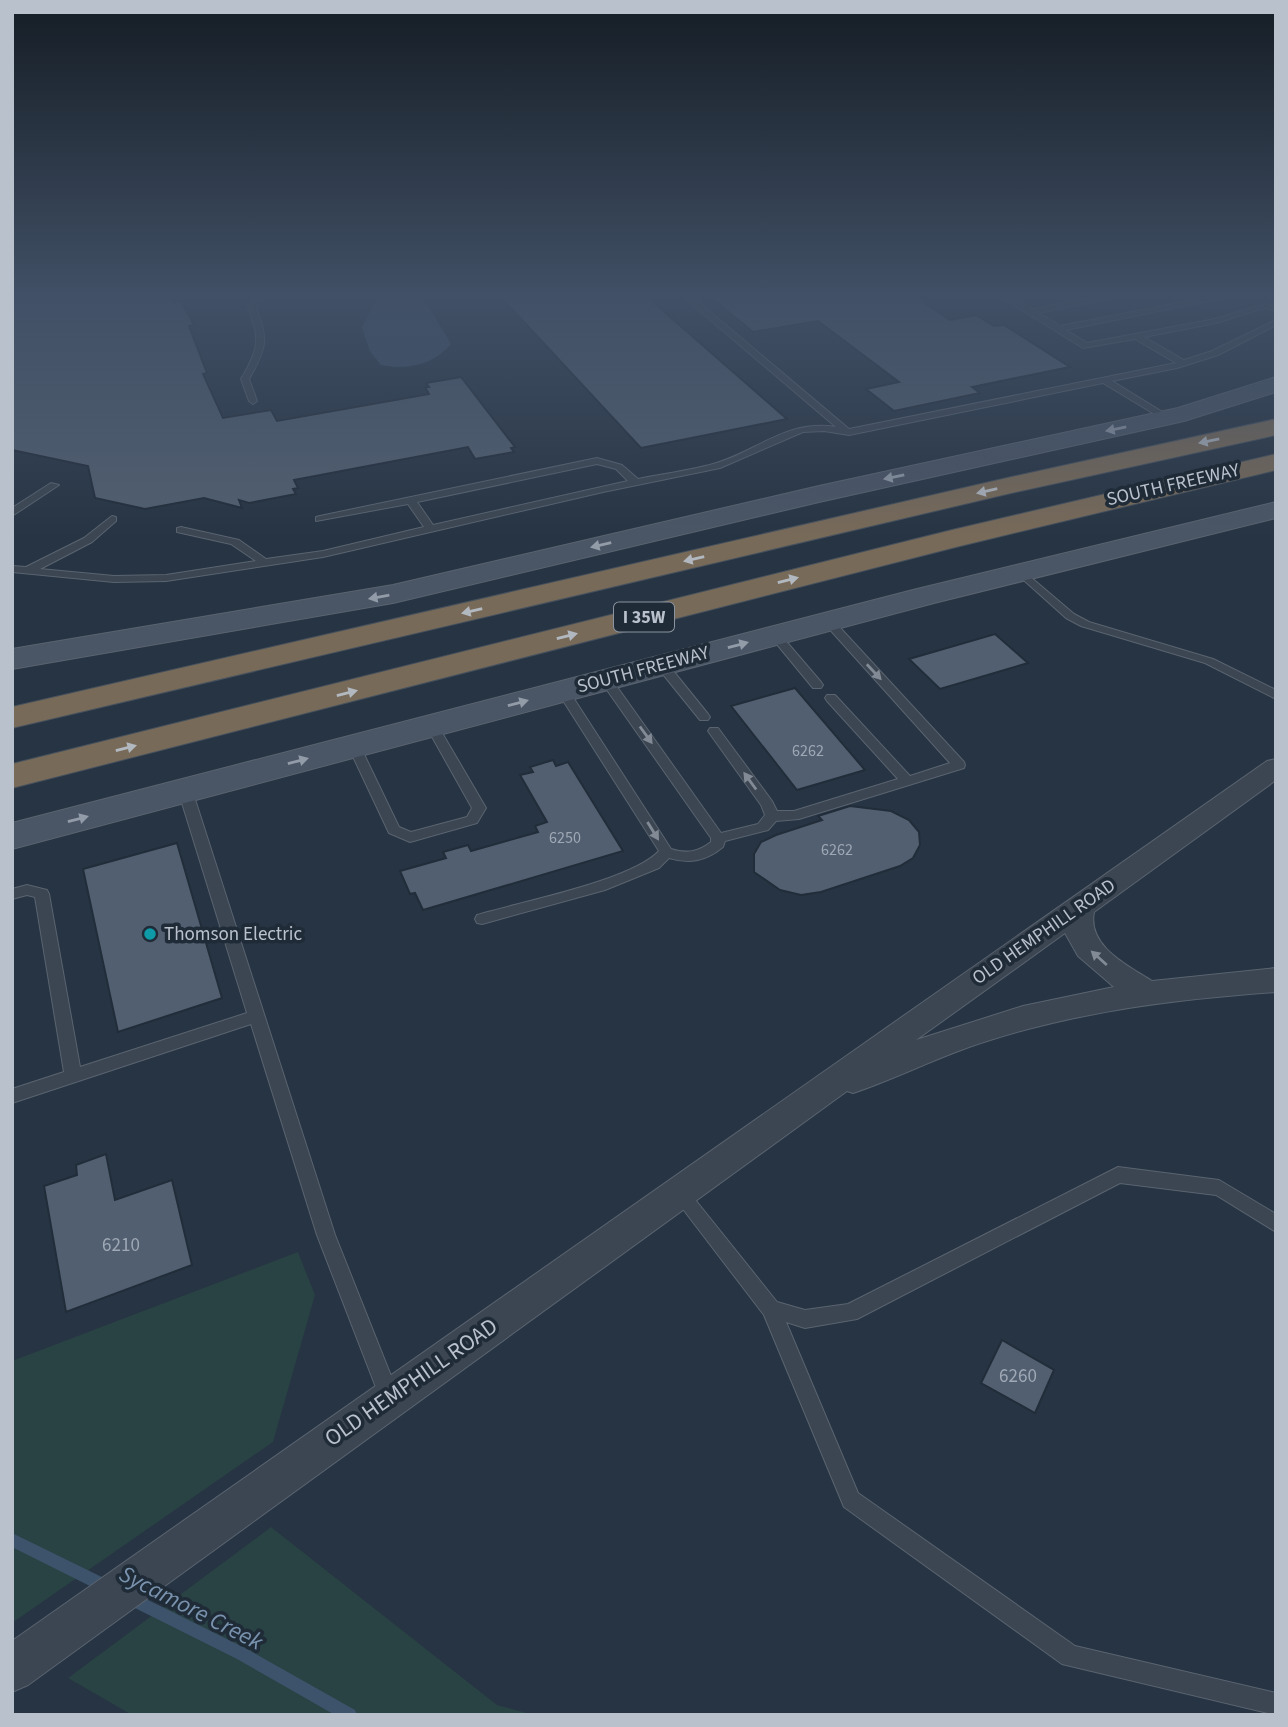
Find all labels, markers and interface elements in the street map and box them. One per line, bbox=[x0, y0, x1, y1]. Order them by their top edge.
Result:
one-way arrow bbox=[1105, 424, 1127, 435]
one-way arrow bbox=[1198, 435, 1220, 446]
street label: SOUTH FREEWAY bbox=[1104, 456, 1243, 513]
one-way arrow bbox=[883, 472, 905, 483]
one-way arrow bbox=[976, 485, 998, 496]
one-way arrow bbox=[589, 540, 611, 551]
one-way arrow bbox=[683, 554, 705, 565]
one-way arrow bbox=[777, 574, 799, 585]
one-way arrow bbox=[368, 591, 390, 602]
road number: I 35W bbox=[614, 602, 674, 632]
one-way arrow bbox=[461, 605, 483, 616]
one-way arrow bbox=[556, 630, 578, 641]
street label: SOUTH FREEWAY bbox=[574, 639, 713, 701]
one-way arrow bbox=[727, 639, 749, 650]
one-way arrow bbox=[865, 663, 881, 680]
one-way arrow bbox=[337, 687, 358, 697]
one-way arrow bbox=[507, 697, 529, 708]
one-way arrow bbox=[639, 726, 653, 744]
house number: 6262 bbox=[792, 740, 824, 762]
one-way arrow bbox=[115, 742, 137, 753]
one-way arrow bbox=[287, 755, 309, 766]
one-way arrow bbox=[743, 772, 757, 790]
one-way arrow bbox=[67, 813, 89, 824]
one-way arrow bbox=[646, 822, 660, 840]
house number: 6250 bbox=[549, 827, 581, 849]
house number: 6262 bbox=[821, 839, 853, 861]
street label: OLD HEMPHILL ROAD bbox=[967, 872, 1121, 992]
place label: Thomson Electric bbox=[164, 921, 302, 948]
marker: Thomson Electric bbox=[142, 926, 158, 942]
one-way arrow bbox=[1090, 950, 1108, 966]
house number: 6210 bbox=[102, 1232, 140, 1259]
street label: OLD HEMPHILL ROAD bbox=[318, 1310, 504, 1454]
house number: 6260 bbox=[999, 1363, 1037, 1390]
water label: Sycamore Creek bbox=[113, 1557, 270, 1660]

